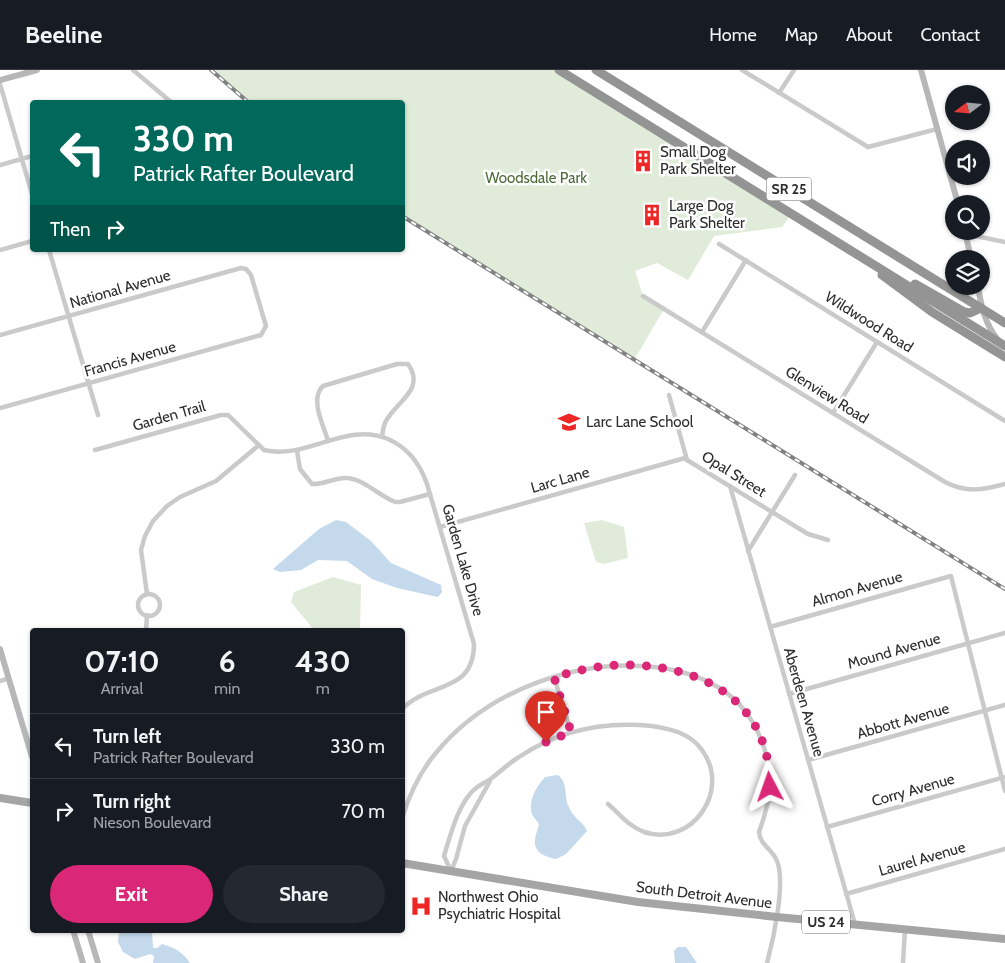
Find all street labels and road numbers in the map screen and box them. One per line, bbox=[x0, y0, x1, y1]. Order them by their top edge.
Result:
road number: SR 25 bbox=[766, 178, 812, 200]
street label: National Avenue bbox=[68, 266, 173, 312]
street label: Wildwood Road bbox=[822, 288, 916, 356]
street label: Francis Avenue bbox=[82, 337, 178, 381]
street label: Glenview Road bbox=[782, 362, 872, 428]
street label: Garden Trail bbox=[131, 397, 208, 435]
street label: Opal Street bbox=[699, 447, 769, 501]
street label: Larc Lane bbox=[529, 463, 592, 497]
street label: Garden Lake Drive bbox=[438, 502, 488, 618]
street label: Almon Avenue bbox=[810, 567, 905, 611]
street label: Mound Avenue bbox=[845, 629, 943, 673]
street label: Aberdeen Avenue bbox=[780, 645, 828, 759]
street label: Abbott Avenue bbox=[855, 699, 951, 743]
street label: Corry Avenue bbox=[870, 770, 957, 810]
street label: Laurel Avenue bbox=[877, 838, 968, 880]
street label: South Detroit Avenue bbox=[635, 878, 773, 912]
road number: US 24 bbox=[802, 910, 850, 934]

